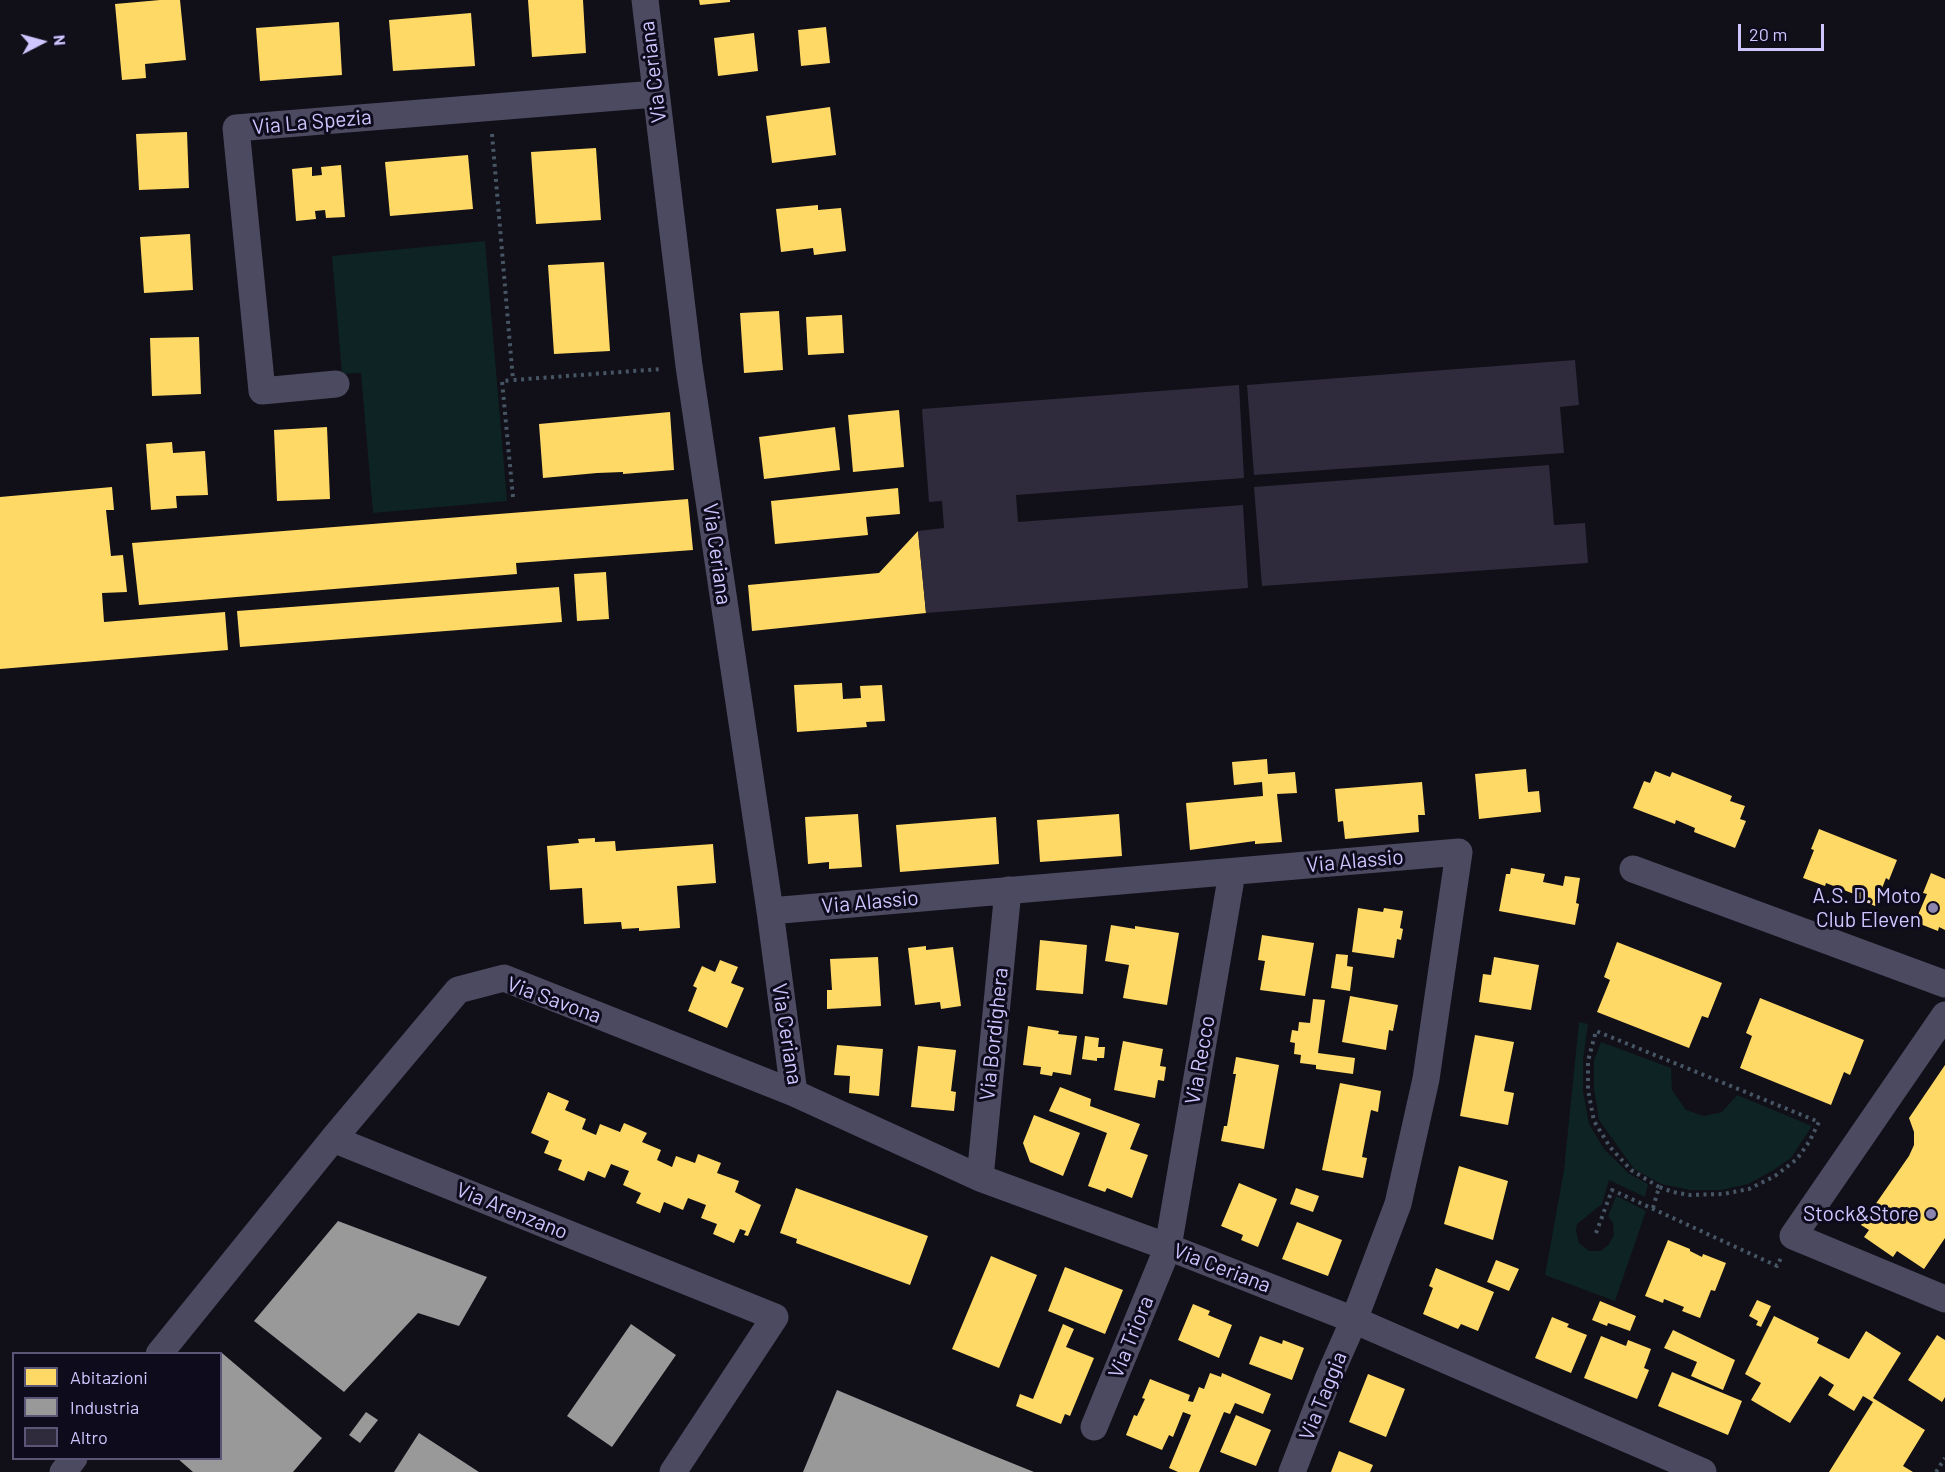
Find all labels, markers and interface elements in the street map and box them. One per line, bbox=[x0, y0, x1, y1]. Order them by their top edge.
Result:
north arrow bbox=[12, 12, 72, 72]
scale bar bbox=[1741, 12, 1826, 50]
street label: Via Ceriana bbox=[634, 20, 672, 124]
text: 20 m bbox=[1749, 23, 1787, 45]
text: N bbox=[50, 34, 70, 46]
street label: Via La Spezia bbox=[251, 104, 373, 140]
street label: Via Ceriana bbox=[697, 502, 737, 606]
street label: Via Alassio bbox=[1305, 844, 1405, 878]
place label: A.S. D. Moto Club Eleven bbox=[1813, 883, 1921, 933]
street label: Via Alassio bbox=[820, 885, 920, 919]
marker: A.S. D. Moto Club Eleven bbox=[1926, 901, 1940, 915]
street label: Via Bordighera bbox=[974, 966, 1014, 1102]
street label: Via Savona bbox=[503, 971, 605, 1029]
street label: Via Ceriana bbox=[767, 981, 807, 1087]
street label: Via Recco bbox=[1180, 1014, 1220, 1106]
street label: Via Arenzano bbox=[453, 1177, 571, 1245]
place label: Stock&Store bbox=[1803, 1201, 1919, 1227]
marker: Stock&Store bbox=[1924, 1207, 1938, 1221]
street label: Via Ceriana bbox=[1170, 1238, 1274, 1298]
street label: Via Triora bbox=[1103, 1292, 1159, 1382]
street label: Via Taggia bbox=[1294, 1348, 1352, 1444]
legend bbox=[12, 1352, 222, 1460]
text: Abitazioni bbox=[70, 1366, 148, 1388]
text: Industria bbox=[70, 1396, 139, 1418]
text: Altro bbox=[70, 1426, 108, 1448]

